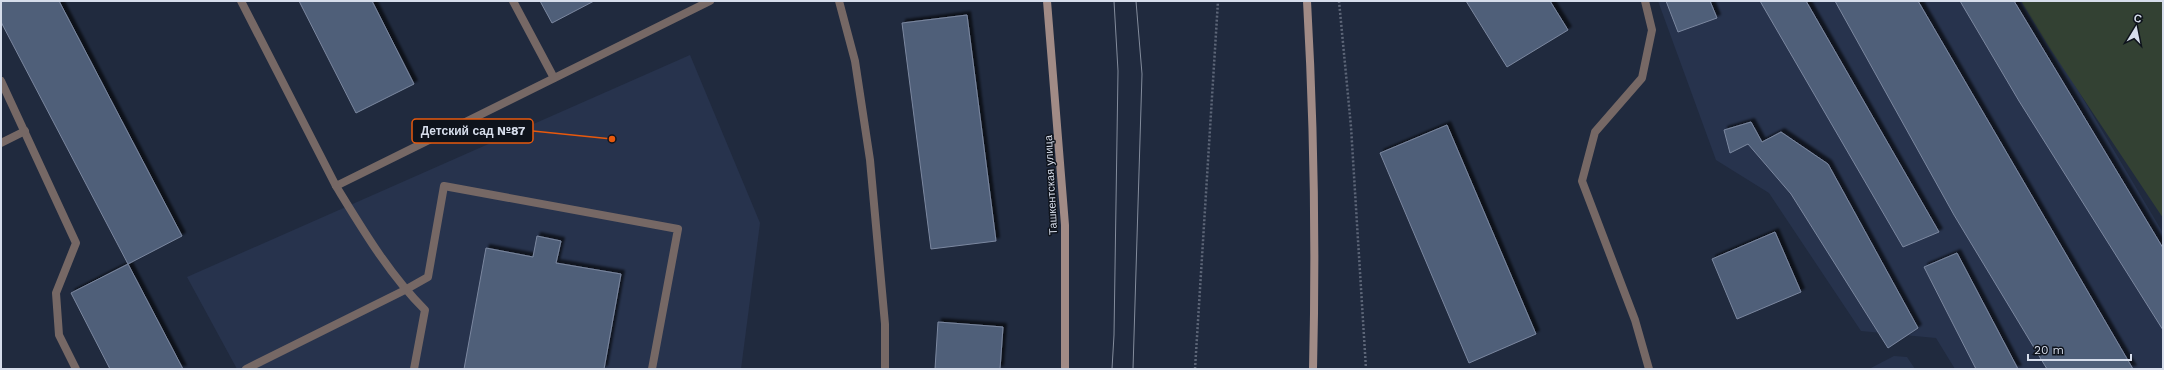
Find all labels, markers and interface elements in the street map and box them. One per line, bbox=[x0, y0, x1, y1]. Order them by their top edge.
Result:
north arrow bbox=[2116, 8, 2156, 48]
text: С bbox=[2133, 12, 2143, 26]
callout: Детский сад №87 bbox=[412, 119, 533, 143]
text: Детский сад №87 bbox=[421, 124, 525, 138]
street label: Ташкентская улица bbox=[1042, 134, 1060, 235]
scale bar bbox=[2028, 336, 2131, 362]
text: 20 m bbox=[2034, 343, 2064, 357]

